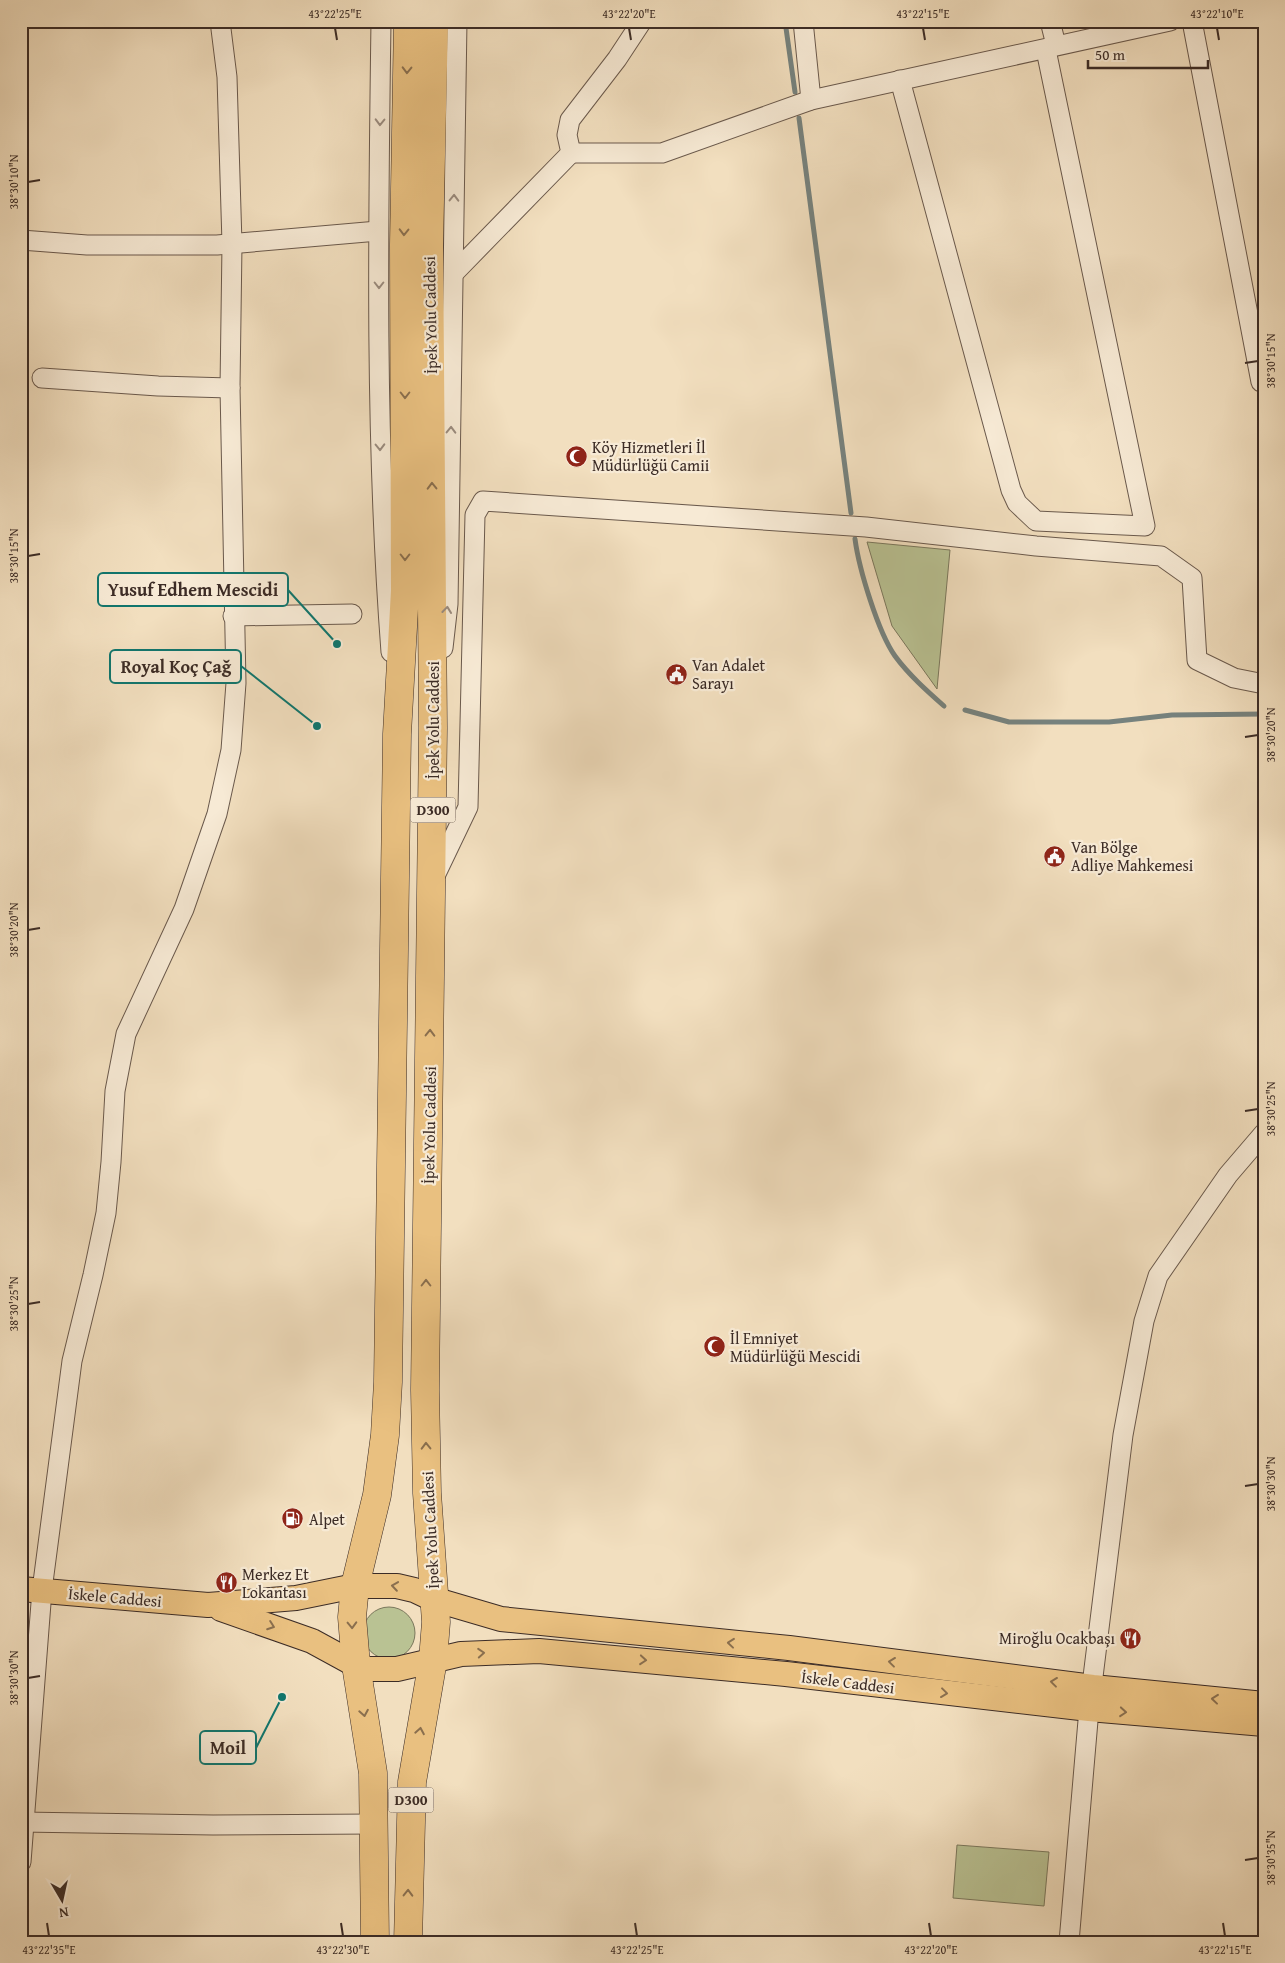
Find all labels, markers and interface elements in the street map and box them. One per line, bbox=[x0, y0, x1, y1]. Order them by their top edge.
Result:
text: 43°22'25"E bbox=[308, 5, 362, 22]
text: 43°22'20"E bbox=[602, 5, 656, 22]
text: 43°22'15"E bbox=[896, 5, 950, 22]
text: 43°22'10"E bbox=[1190, 5, 1244, 22]
scale bar bbox=[1088, 38, 1208, 70]
text: 50 m bbox=[1095, 44, 1126, 65]
one-way arrow bbox=[402, 66, 412, 74]
one-way arrow bbox=[375, 119, 385, 127]
text: 38°30'10"N bbox=[5, 154, 22, 210]
one-way arrow bbox=[449, 194, 460, 202]
one-way arrow bbox=[399, 229, 410, 237]
street label: İpek Yolu Caddesi bbox=[417, 255, 443, 374]
one-way arrow bbox=[374, 282, 384, 289]
text: 38°30'15"N bbox=[1262, 333, 1279, 389]
one-way arrow bbox=[400, 392, 410, 399]
one-way arrow bbox=[446, 426, 456, 434]
place label: Köy Hizmetleri İl Müdürlüğü Camii bbox=[592, 435, 710, 477]
one-way arrow bbox=[375, 444, 385, 452]
mosque icon: Köy Hizmetleri İl Müdürlüğü Camii bbox=[564, 444, 588, 468]
one-way arrow bbox=[427, 481, 437, 489]
text: 38°30'15"N bbox=[5, 528, 22, 584]
one-way arrow bbox=[400, 554, 410, 562]
callout: Yusuf Edhem Mescidi bbox=[98, 573, 288, 606]
text: Yusuf Edhem Mescidi bbox=[108, 576, 279, 603]
one-way arrow bbox=[441, 606, 452, 614]
callout: Royal Koç Çağ bbox=[110, 650, 241, 683]
text: Royal Koç Çağ bbox=[121, 653, 232, 680]
place label: Van Adalet Sarayı bbox=[692, 653, 765, 695]
street label: İpek Yolu Caddesi bbox=[421, 661, 445, 779]
public building icon: Van Adalet Sarayı bbox=[664, 662, 688, 686]
text: 38°30'20"N bbox=[1262, 707, 1279, 763]
road number: D300 bbox=[410, 798, 456, 822]
place label: Van Bölge Adliye Mahkemesi bbox=[1071, 835, 1194, 877]
public building icon: Van Bölge Adliye Mahkemesi bbox=[1043, 844, 1067, 868]
text: 38°30'20"N bbox=[5, 902, 22, 958]
one-way arrow bbox=[425, 1029, 435, 1036]
street label: İpek Yolu Caddesi bbox=[416, 1065, 442, 1184]
text: 38°30'25"N bbox=[1262, 1081, 1279, 1137]
text: 38°30'25"N bbox=[5, 1276, 22, 1332]
one-way arrow bbox=[421, 1279, 431, 1286]
place label: İl Emniyet Müdürlüğü Mescidi bbox=[730, 1326, 861, 1368]
mosque icon: İl Emniyet Müdürlüğü Mescidi bbox=[702, 1335, 726, 1359]
one-way arrow bbox=[421, 1441, 431, 1449]
text: 38°30'30"N bbox=[1262, 1456, 1279, 1512]
street label: İpek Yolu Caddesi bbox=[415, 1470, 445, 1590]
fuel station icon: Alpet bbox=[281, 1507, 305, 1531]
place label: Alpet bbox=[309, 1507, 345, 1531]
place label: Merkez Et Lokantası bbox=[242, 1562, 309, 1604]
restaurant icon: Merkez Et Lokantası bbox=[214, 1571, 238, 1595]
street label: İskele Caddesi bbox=[67, 1581, 163, 1613]
one-way arrow bbox=[391, 1582, 400, 1592]
one-way arrow bbox=[266, 1620, 275, 1630]
one-way arrow bbox=[347, 1622, 357, 1630]
place label: Miroğlu Ocakbaşı bbox=[999, 1626, 1116, 1650]
restaurant icon: Miroğlu Ocakbaşı bbox=[1119, 1626, 1143, 1650]
one-way arrow bbox=[727, 1637, 735, 1648]
one-way arrow bbox=[477, 1647, 485, 1658]
text: 38°30'30"N bbox=[5, 1650, 22, 1706]
one-way arrow bbox=[639, 1655, 647, 1666]
one-way arrow bbox=[888, 1657, 897, 1667]
street label: İskele Caddesi bbox=[800, 1664, 897, 1700]
one-way arrow bbox=[1049, 1677, 1057, 1688]
one-way arrow bbox=[940, 1687, 948, 1698]
one-way arrow bbox=[1211, 1694, 1219, 1705]
one-way arrow bbox=[1119, 1707, 1127, 1718]
one-way arrow bbox=[358, 1709, 369, 1717]
one-way arrow bbox=[415, 1727, 425, 1736]
callout: Moil bbox=[200, 1731, 256, 1764]
text: Moil bbox=[210, 1734, 247, 1761]
road number: D300 bbox=[388, 1788, 434, 1812]
text: 38°30'35"N bbox=[1262, 1830, 1279, 1886]
north arrow bbox=[38, 1876, 88, 1926]
one-way arrow bbox=[403, 1889, 414, 1897]
text: N bbox=[57, 1902, 70, 1924]
text: 43°22'35"E bbox=[22, 1941, 76, 1958]
text: 43°22'30"E bbox=[316, 1941, 370, 1958]
text: 43°22'25"E bbox=[610, 1941, 664, 1958]
text: 43°22'20"E bbox=[904, 1941, 958, 1958]
text: 43°22'15"E bbox=[1198, 1941, 1252, 1958]

